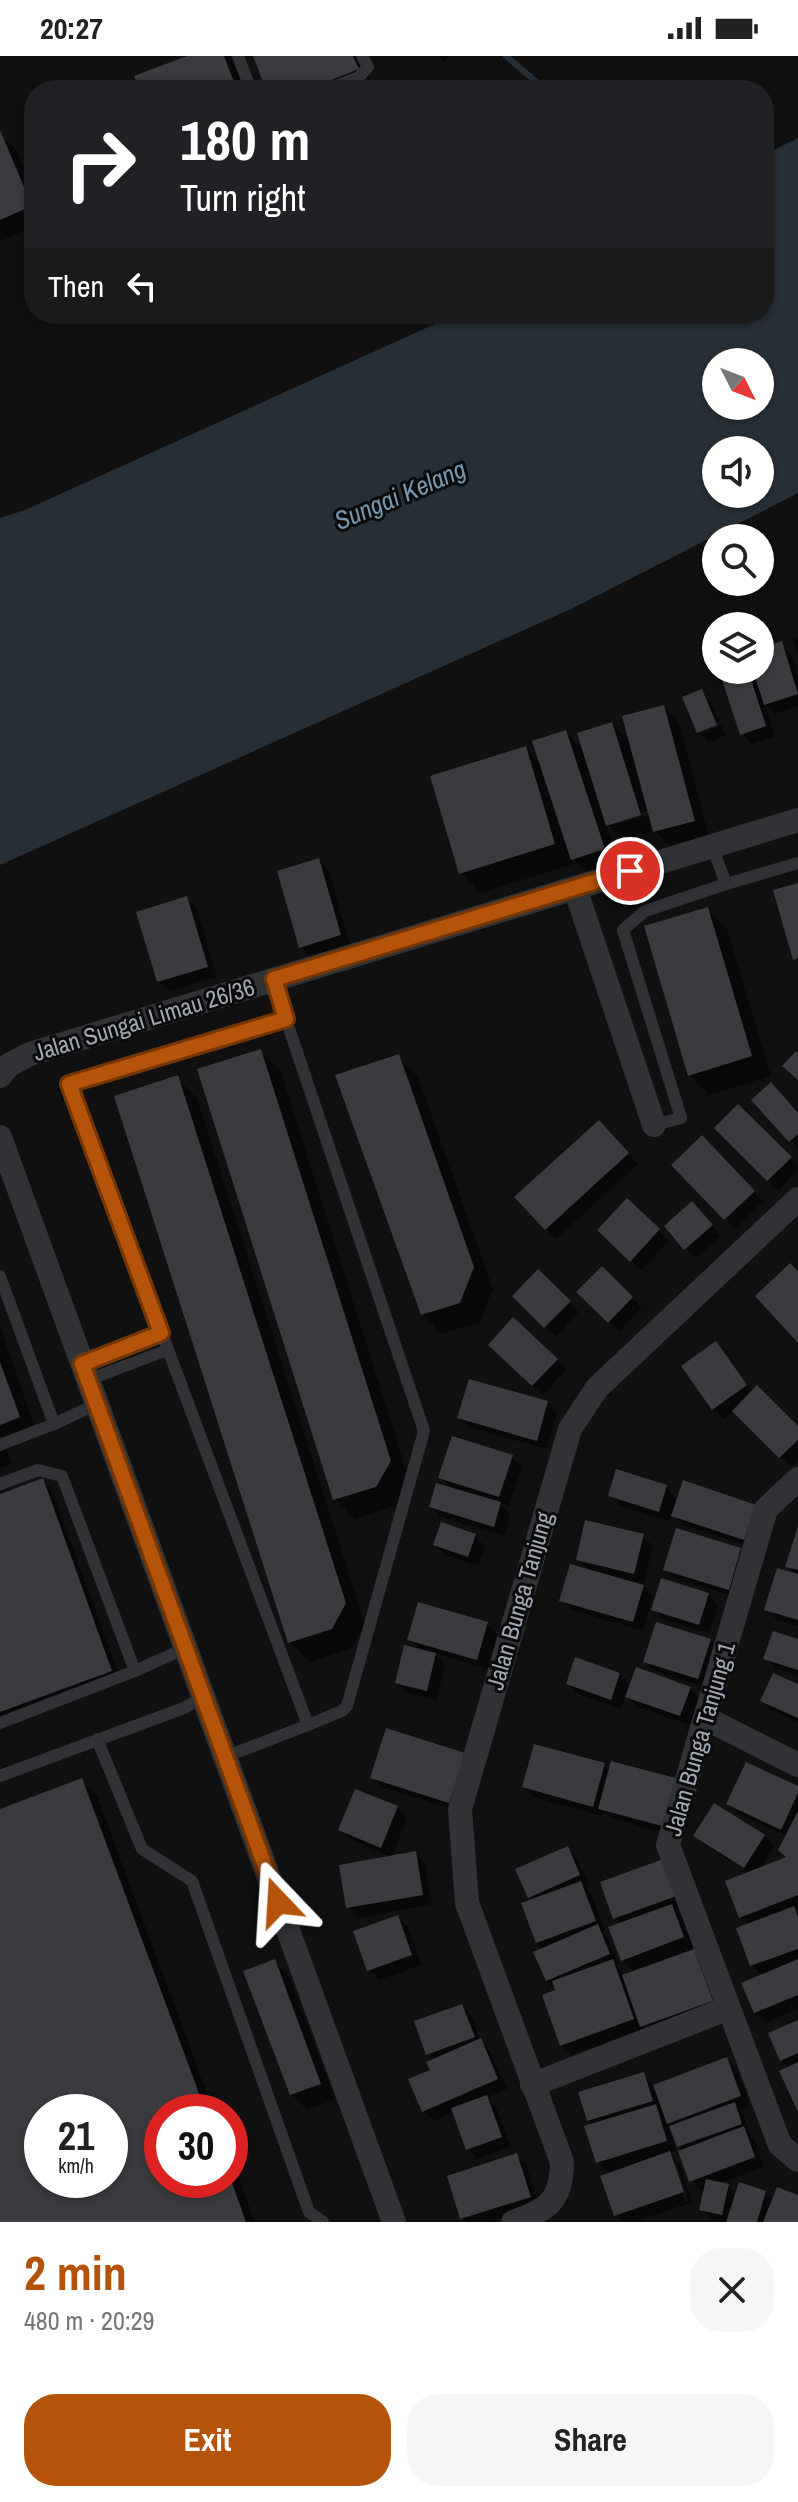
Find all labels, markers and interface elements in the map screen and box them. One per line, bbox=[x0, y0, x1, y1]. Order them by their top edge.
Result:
text: 20:27 bbox=[40, 8, 103, 48]
text: 180 m bbox=[180, 102, 310, 177]
icon: right bbox=[48, 112, 152, 216]
text: Turn right bbox=[180, 174, 305, 222]
icon: left bbox=[120, 264, 164, 308]
text: Then bbox=[48, 266, 104, 306]
north arrow bbox=[702, 348, 774, 420]
map controls bbox=[702, 348, 774, 684]
button: sound bbox=[702, 436, 774, 508]
water label: Sungai Kelang bbox=[329, 451, 471, 538]
button: search bbox=[702, 524, 774, 596]
button: layers bbox=[702, 612, 774, 684]
pin bbox=[596, 837, 664, 905]
icon: arrive bbox=[608, 849, 652, 893]
street label: Jalan Sungai Limau 26/36 bbox=[29, 970, 258, 1068]
street label: Jalan Bunga Tanjung bbox=[478, 1508, 560, 1694]
street label: Jalan Bunga Tanjung 1 bbox=[656, 1638, 742, 1839]
position arrow bbox=[236, 1860, 320, 1944]
speed limit sign: 30 bbox=[144, 2094, 248, 2198]
text: 21 bbox=[58, 2109, 94, 2162]
text: km/h bbox=[58, 2152, 94, 2179]
text: 2 min bbox=[24, 2240, 127, 2305]
button: close bbox=[690, 2248, 774, 2332]
text: 480 m · 20:29 bbox=[24, 2303, 154, 2338]
button: Exit bbox=[24, 2394, 391, 2486]
button: Share bbox=[407, 2394, 774, 2486]

